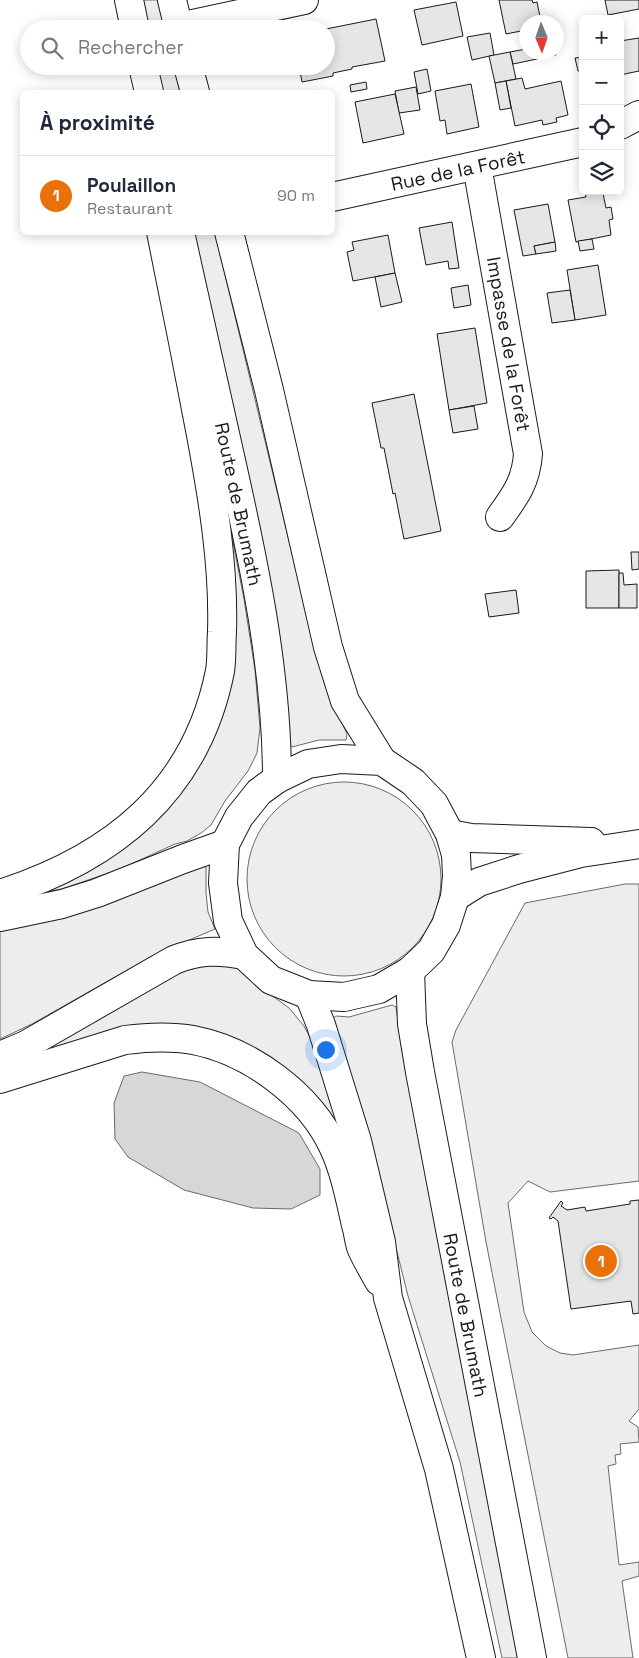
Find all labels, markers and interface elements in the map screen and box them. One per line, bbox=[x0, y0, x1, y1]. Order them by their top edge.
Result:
north arrow bbox=[519, 15, 564, 60]
map controls bbox=[579, 15, 624, 195]
button: + bbox=[579, 15, 624, 60]
search box bbox=[20, 20, 335, 75]
icon: search bbox=[38, 34, 66, 62]
text: Rechercher bbox=[78, 35, 184, 60]
button: − bbox=[579, 60, 624, 105]
button: locate bbox=[579, 105, 624, 150]
text: À proximité bbox=[40, 109, 155, 136]
street label: Rue de la Forêt bbox=[389, 144, 528, 197]
button: layers bbox=[579, 150, 624, 195]
text: Poulaillon bbox=[87, 173, 176, 198]
text: 1 bbox=[52, 185, 60, 206]
text: 90 m bbox=[277, 185, 315, 206]
text: Restaurant bbox=[87, 198, 173, 219]
street label: Impasse de la Forêt bbox=[481, 255, 536, 434]
street label: Route de Brumath bbox=[209, 420, 268, 588]
your location bbox=[313, 1037, 339, 1063]
street label: Route de Brumath bbox=[437, 1231, 494, 1399]
pin: 1 bbox=[585, 1242, 617, 1280]

